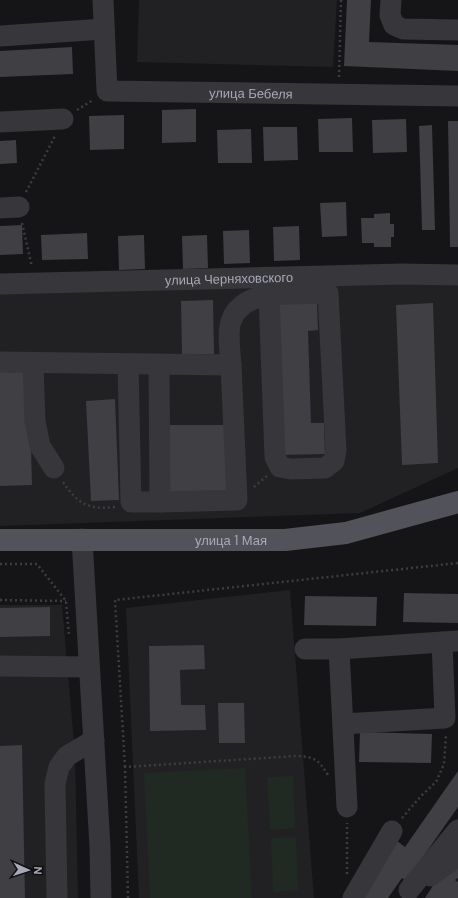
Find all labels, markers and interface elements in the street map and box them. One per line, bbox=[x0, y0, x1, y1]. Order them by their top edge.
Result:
street label: улица Бебеля bbox=[209, 84, 293, 102]
street label: улица Черняховского bbox=[165, 268, 293, 288]
street label: улица 1 Мая bbox=[195, 532, 267, 549]
north arrow bbox=[8, 850, 48, 890]
text: N bbox=[31, 866, 45, 875]

